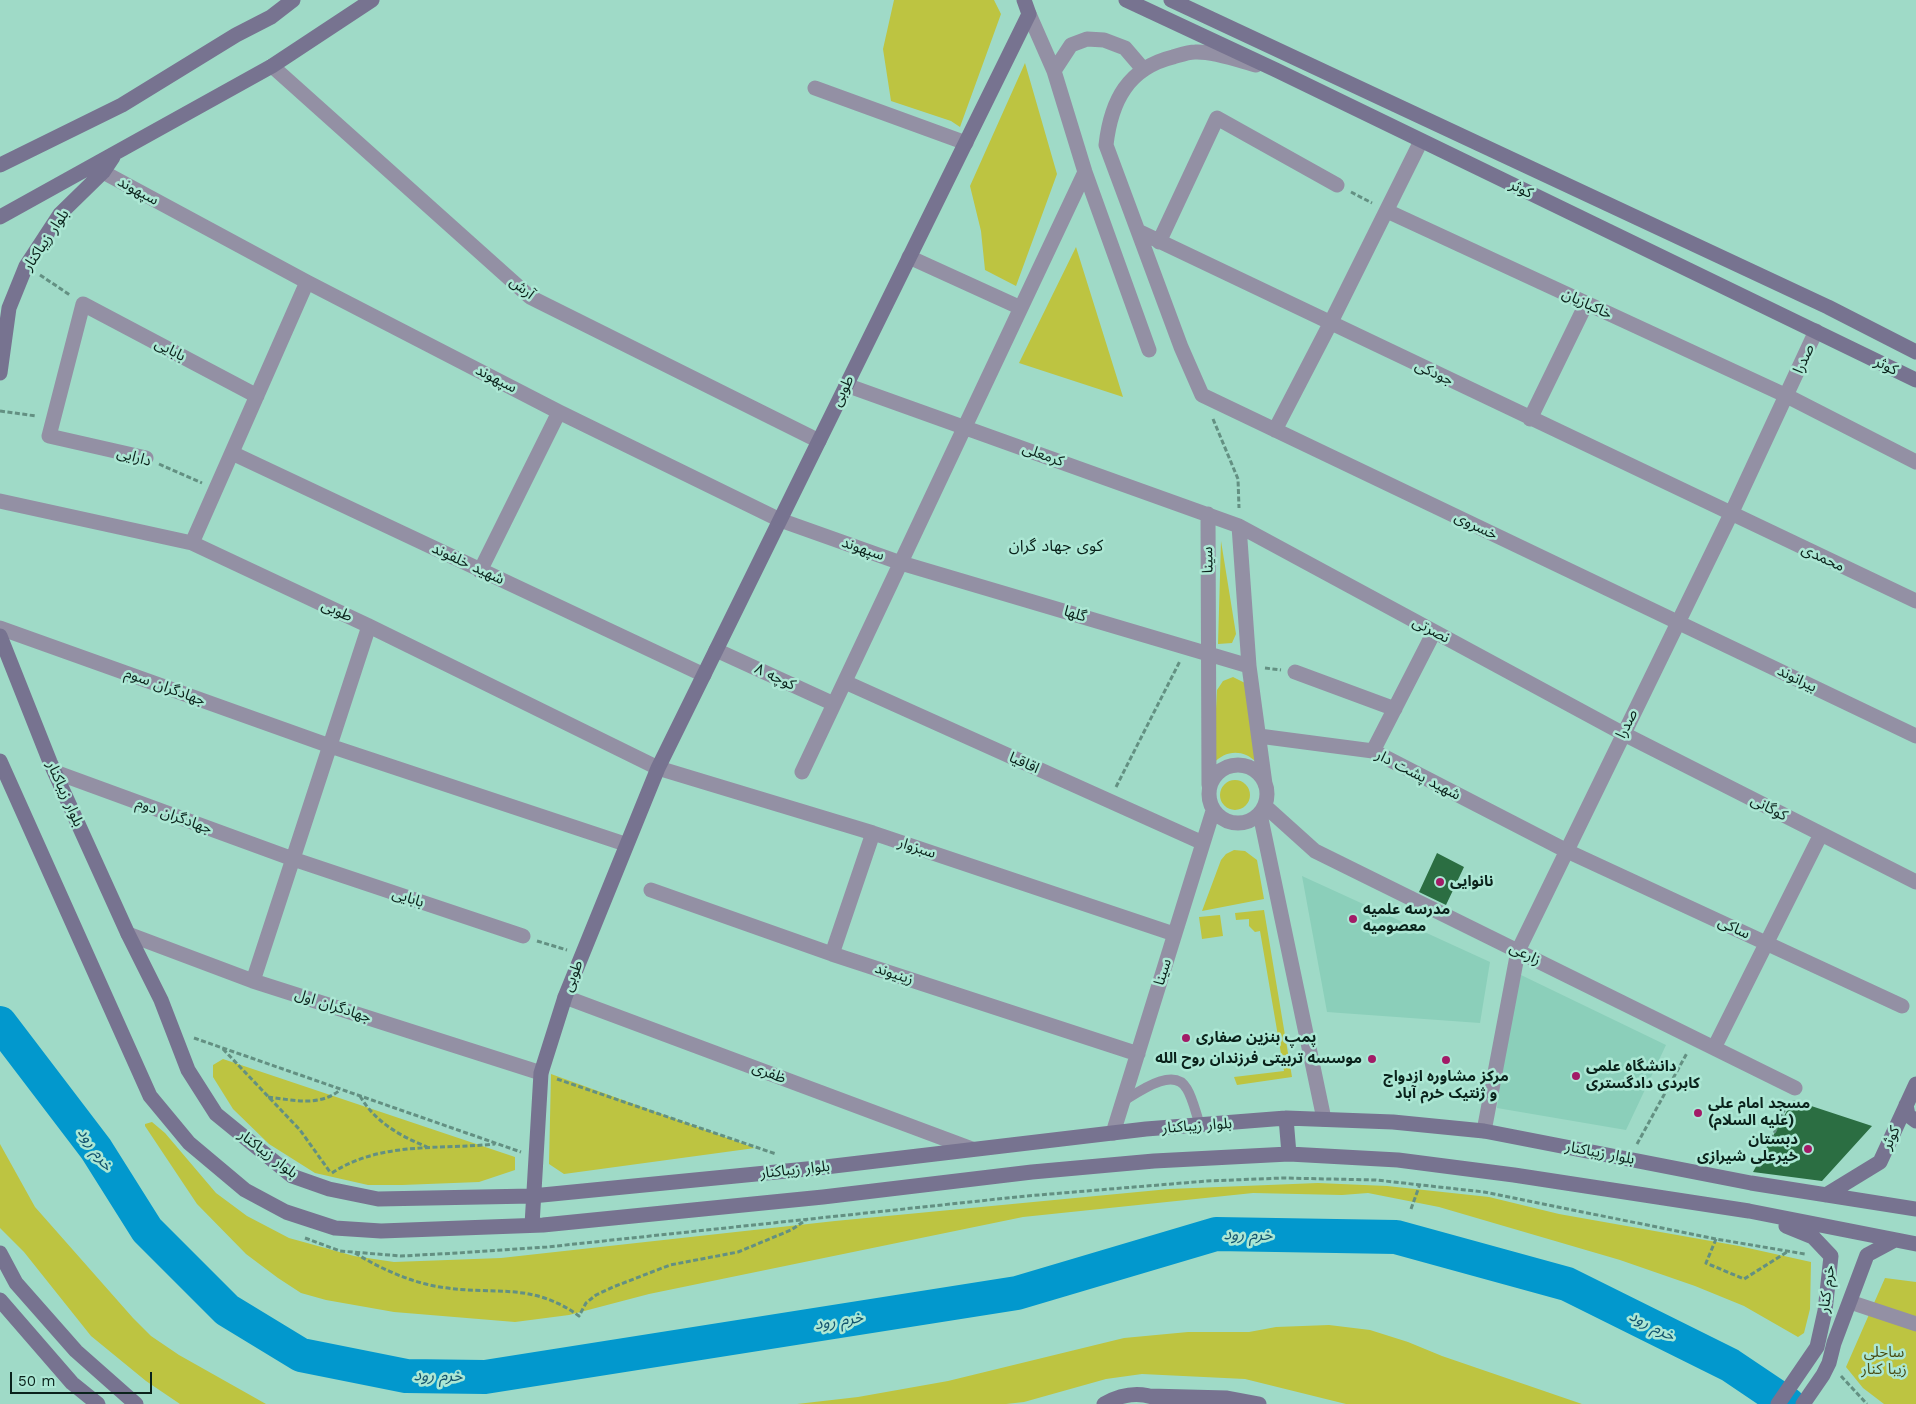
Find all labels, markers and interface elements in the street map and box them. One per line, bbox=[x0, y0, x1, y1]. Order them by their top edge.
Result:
street label: سپهوند bbox=[114, 173, 162, 209]
street label: کوثر bbox=[1506, 176, 1536, 202]
street label: بلوار زیباکنار bbox=[19, 206, 73, 274]
street label: آرش bbox=[506, 273, 538, 303]
street label: خاکبازیان bbox=[1559, 285, 1615, 323]
street label: بابایی bbox=[152, 334, 188, 366]
street label: صدرا bbox=[1790, 342, 1818, 376]
street label: کوثر bbox=[1871, 353, 1901, 379]
street label: جودکی bbox=[1412, 356, 1456, 390]
street label: سپهوند bbox=[472, 361, 520, 397]
street label: طوبی bbox=[828, 373, 858, 409]
street label: کرمعلی bbox=[1020, 439, 1066, 471]
street label: دارایی bbox=[115, 444, 153, 470]
street label: خسروی bbox=[1452, 508, 1500, 544]
street label: سپهوند bbox=[839, 533, 887, 565]
district label: کوی جهاد گران bbox=[1009, 536, 1103, 556]
street label: شهید خلفوند bbox=[429, 539, 507, 589]
street label: محمدی bbox=[1799, 540, 1847, 576]
street label: سینا bbox=[1199, 546, 1217, 574]
street label: طوبی bbox=[319, 596, 355, 626]
street label: گلها bbox=[1062, 602, 1088, 626]
street label: نصرتی bbox=[1409, 613, 1453, 647]
street label: کوچه ۸ bbox=[752, 660, 798, 694]
street label: بیرانوند bbox=[1774, 662, 1820, 696]
street label: جهادگران سوم bbox=[122, 664, 208, 710]
street label: صدرا bbox=[1612, 706, 1642, 742]
street label: شهید پشت دار bbox=[1372, 746, 1464, 804]
street label: اقاقیا bbox=[1006, 748, 1042, 778]
street label: بلوار زیباکنار bbox=[43, 758, 87, 830]
street label: کوگانی bbox=[1748, 791, 1790, 825]
street label: جهادگران دوم bbox=[133, 794, 215, 838]
street label: سبزوار bbox=[896, 833, 938, 863]
place label: نانوایی bbox=[1450, 873, 1494, 891]
marker: نانوایی bbox=[1434, 876, 1446, 888]
street label: بابایی bbox=[390, 884, 426, 912]
place label: مدرسه علمیه معصومیه bbox=[1363, 901, 1450, 936]
marker: مدرسه علمیه معصومیه bbox=[1347, 913, 1359, 925]
street label: ساکی bbox=[1715, 913, 1753, 943]
street label: زارعی bbox=[1506, 939, 1544, 969]
street label: سینا bbox=[1150, 957, 1176, 987]
street label: طوبی bbox=[559, 958, 587, 994]
street label: زینیوند bbox=[872, 959, 916, 989]
street label: جهادگران اول bbox=[292, 985, 374, 1027]
place label: پمپ بنزین صفاری bbox=[1196, 1029, 1316, 1047]
marker: پمپ بنزین صفاری bbox=[1180, 1032, 1192, 1044]
place label: موسسه تربیتی فرزندان روح الله bbox=[1155, 1050, 1362, 1068]
marker: موسسه تربیتی فرزندان روح الله bbox=[1366, 1053, 1378, 1065]
marker: مرکز مشاوره ازدواج و ژنتیک خرم آباد bbox=[1440, 1054, 1452, 1066]
street label: ظفری bbox=[749, 1058, 789, 1088]
place label: دانشگاه علمی کابردی دادگستری bbox=[1586, 1058, 1700, 1093]
place label: مرکز مشاوره ازدواج و ژنتیک خرم آباد bbox=[1383, 1068, 1509, 1103]
marker: دانشگاه علمی کابردی دادگستری bbox=[1570, 1070, 1582, 1082]
place label: مسجد امام علی (علیه السلام) bbox=[1708, 1095, 1810, 1130]
marker: مسجد امام علی (علیه السلام) bbox=[1692, 1107, 1704, 1119]
street label: بلوار زیباکنار bbox=[1161, 1115, 1233, 1137]
water label: خرم رود bbox=[73, 1123, 117, 1175]
street label: کوثر bbox=[1878, 1123, 1904, 1153]
street label: بلوار زیباکنار bbox=[235, 1126, 301, 1182]
place label: دبستان خیرعلی شیرازی bbox=[1697, 1131, 1798, 1166]
street label: بلوار زیباکنار bbox=[1564, 1137, 1636, 1169]
marker: دبستان خیرعلی شیرازی bbox=[1802, 1143, 1814, 1155]
street label: بلوار زیباکنار bbox=[759, 1157, 831, 1183]
water label: خرم رود bbox=[1223, 1225, 1273, 1245]
street label: خرم کنار bbox=[1815, 1264, 1839, 1314]
water label: خرم رود bbox=[1626, 1306, 1678, 1346]
water label: خرم رود bbox=[813, 1308, 865, 1334]
park label: ساحلی زیبا کنار bbox=[1861, 1344, 1907, 1379]
scale bar bbox=[12, 1362, 155, 1394]
water label: خرم رود bbox=[413, 1366, 463, 1386]
text: 50 m bbox=[18, 1372, 55, 1390]

